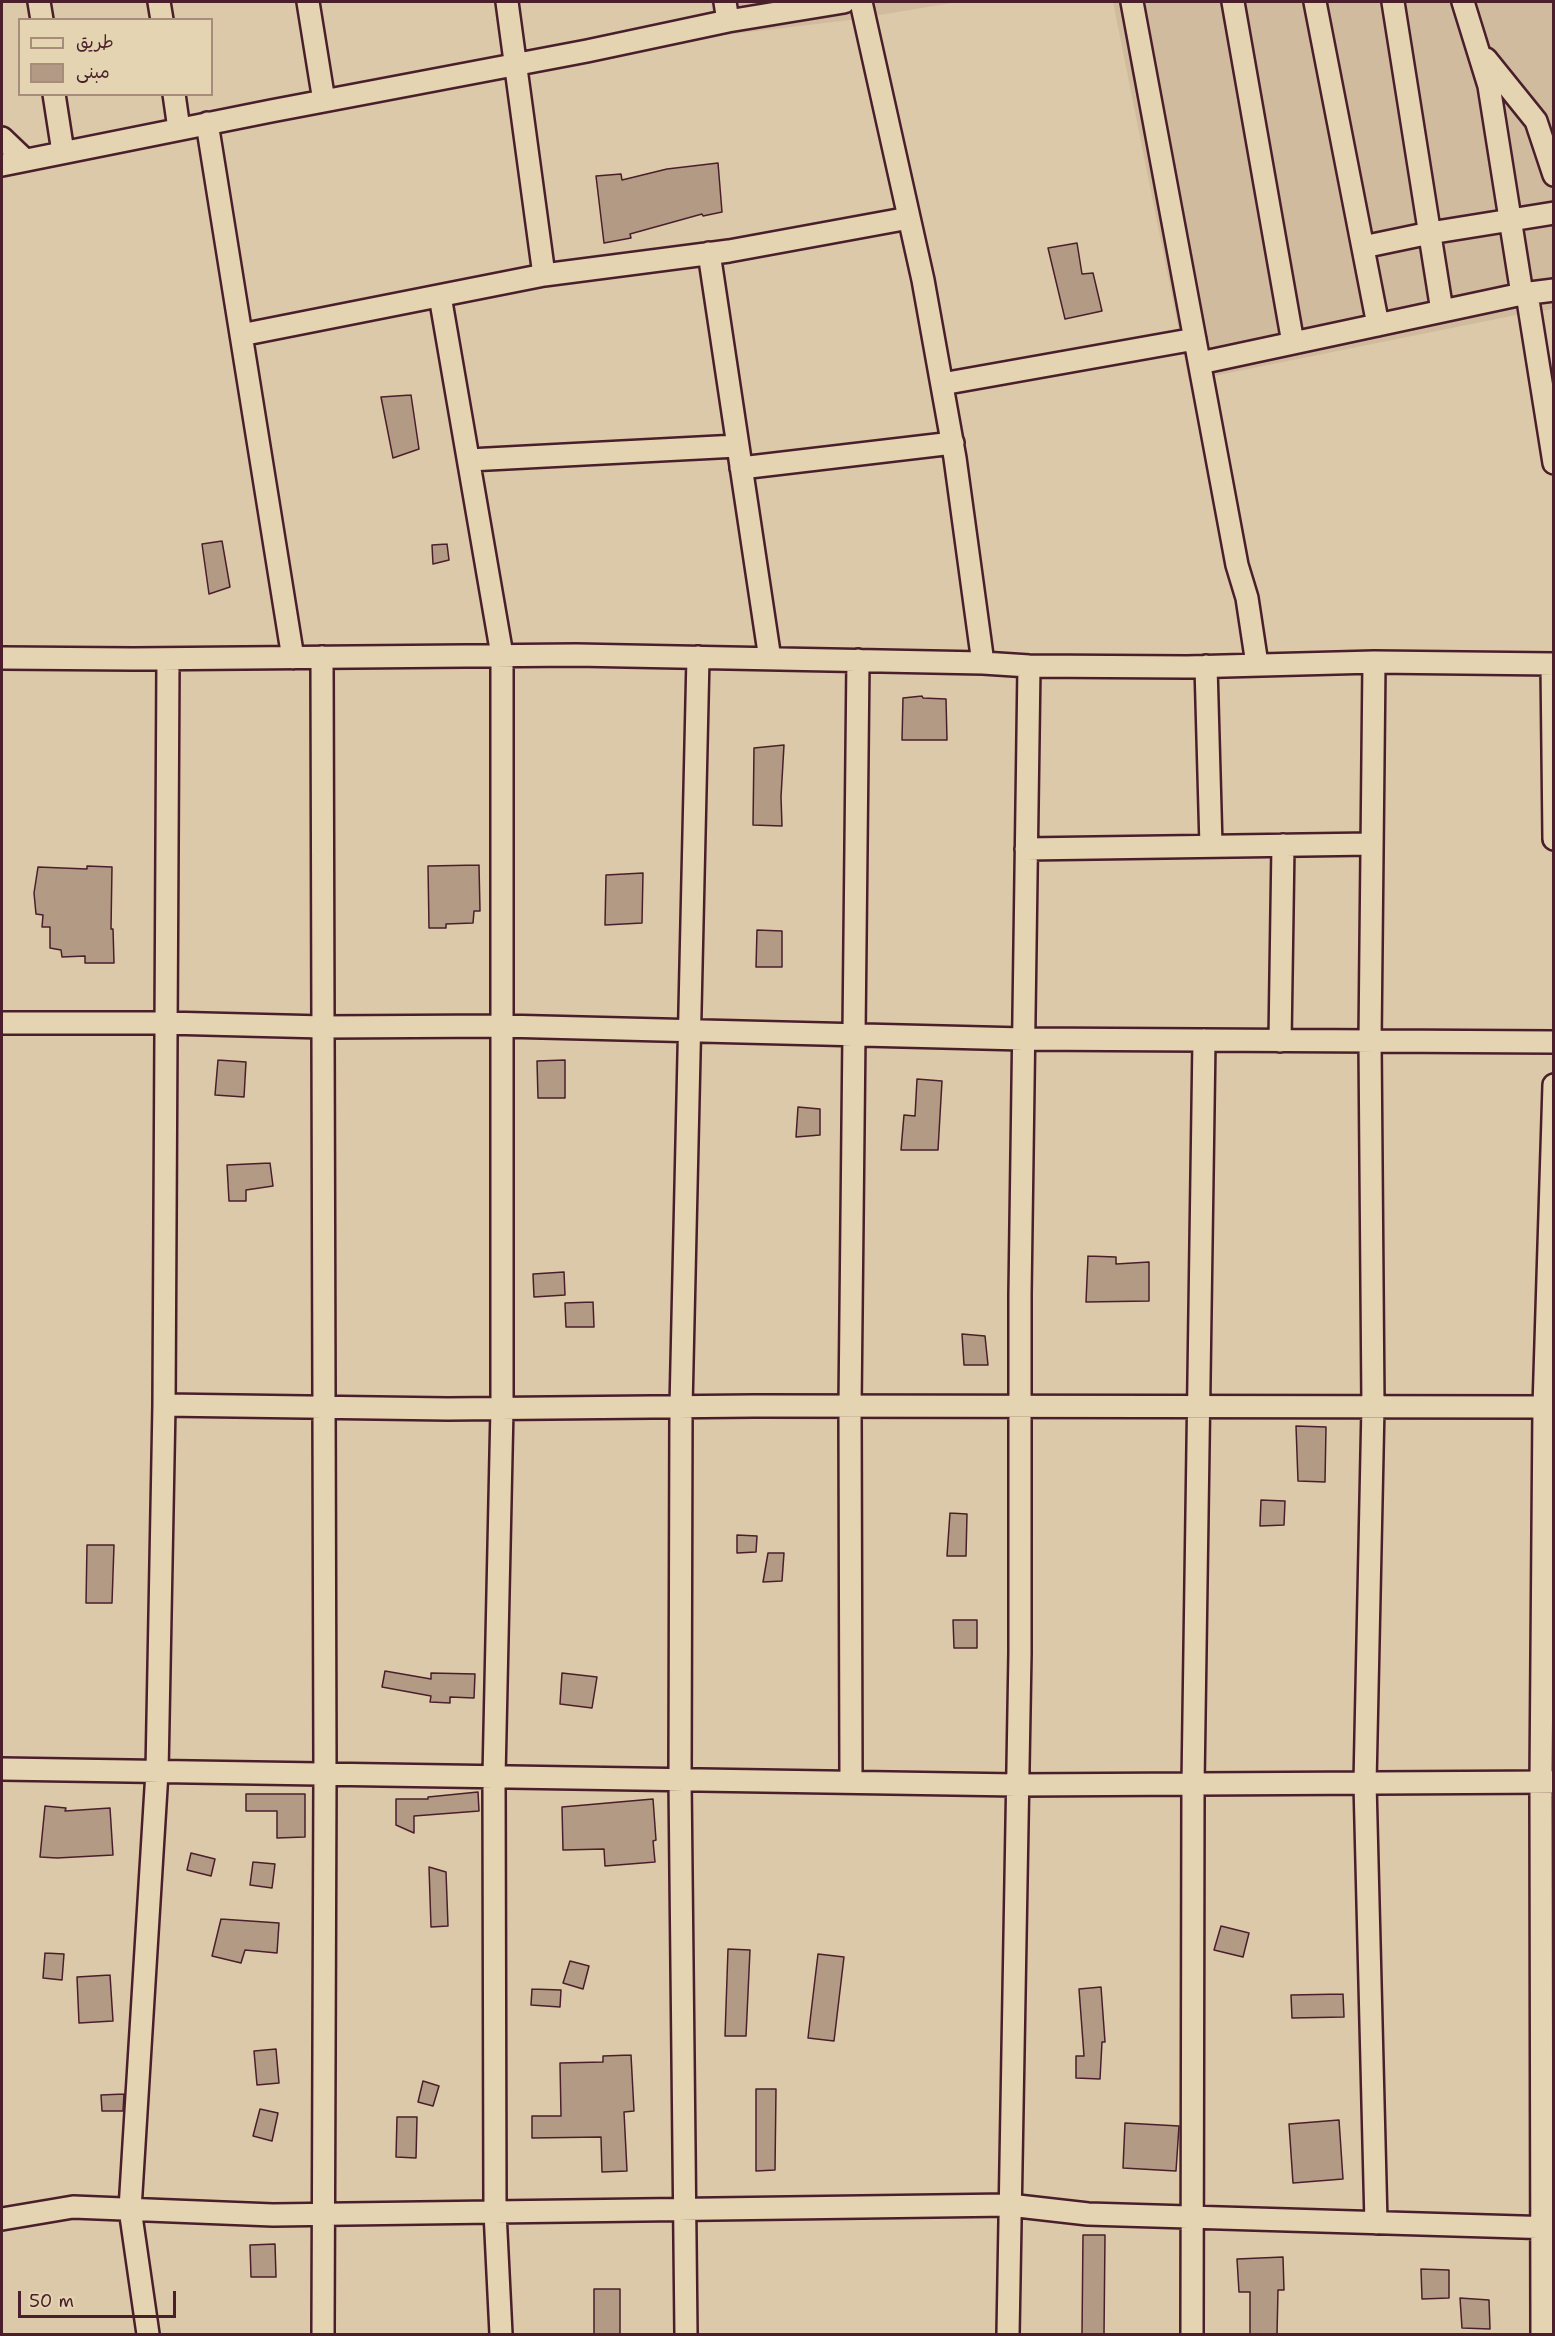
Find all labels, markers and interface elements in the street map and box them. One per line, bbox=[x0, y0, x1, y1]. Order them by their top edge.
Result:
legend bbox=[18, 18, 213, 96]
text: طريق bbox=[76, 30, 114, 54]
text: مبنى bbox=[76, 60, 110, 84]
scale bar bbox=[21, 2279, 178, 2317]
text: 50 m bbox=[29, 2289, 74, 2313]

